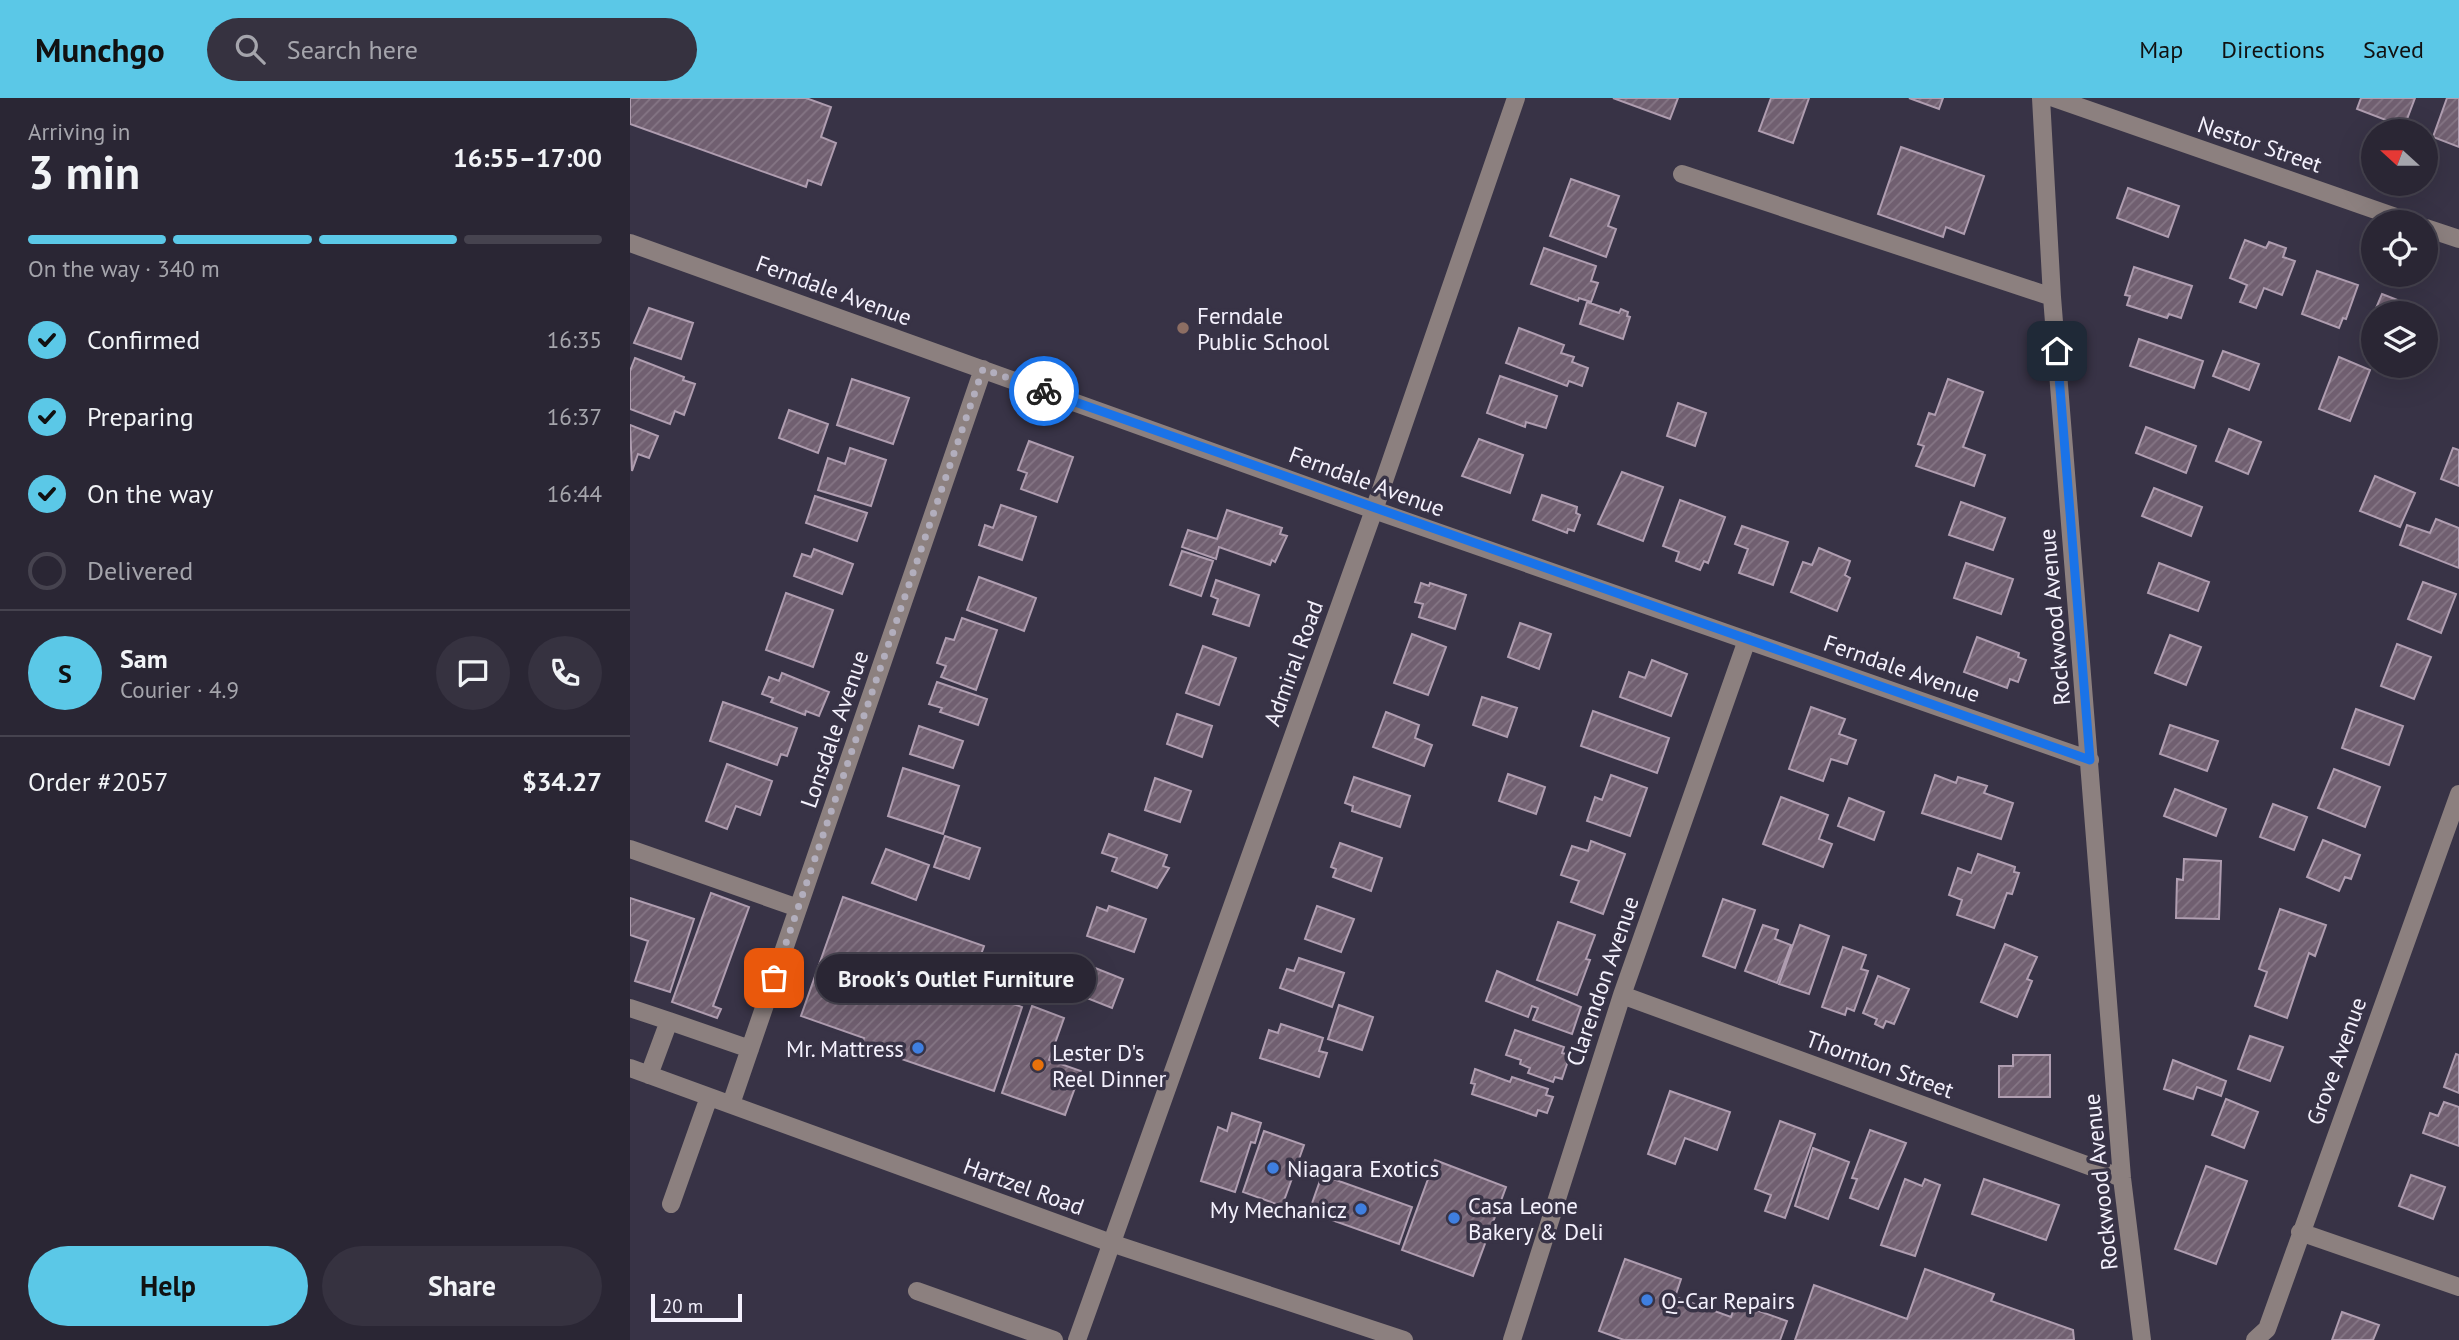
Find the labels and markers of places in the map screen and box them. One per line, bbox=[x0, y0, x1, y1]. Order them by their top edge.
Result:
place label: Ferndale Public School bbox=[1197, 301, 1330, 356]
marker: Ferndale Public School bbox=[1175, 320, 1191, 336]
pin bbox=[2027, 321, 2087, 381]
pin bbox=[744, 948, 804, 1008]
callout: Brook's Outlet Furniture bbox=[816, 954, 1096, 1002]
place label: Mr. Mattress bbox=[786, 1034, 904, 1063]
place label: Lester D's Reel Dinner bbox=[1052, 1038, 1167, 1093]
marker: Mr. Mattress bbox=[910, 1040, 926, 1056]
marker: Lester D's Reel Dinner bbox=[1030, 1057, 1046, 1073]
place label: Niagara Exotics bbox=[1287, 1154, 1439, 1183]
marker: Niagara Exotics bbox=[1265, 1160, 1281, 1176]
place label: Casa Leone Bakery & Deli bbox=[1468, 1191, 1604, 1246]
place label: My Mechanicz bbox=[1210, 1195, 1347, 1224]
marker: My Mechanicz bbox=[1353, 1201, 1369, 1217]
marker: Casa Leone Bakery & Deli bbox=[1446, 1210, 1462, 1226]
place label: Q-Car Repairs bbox=[1661, 1286, 1795, 1315]
marker: Q-Car Repairs bbox=[1639, 1292, 1655, 1308]

